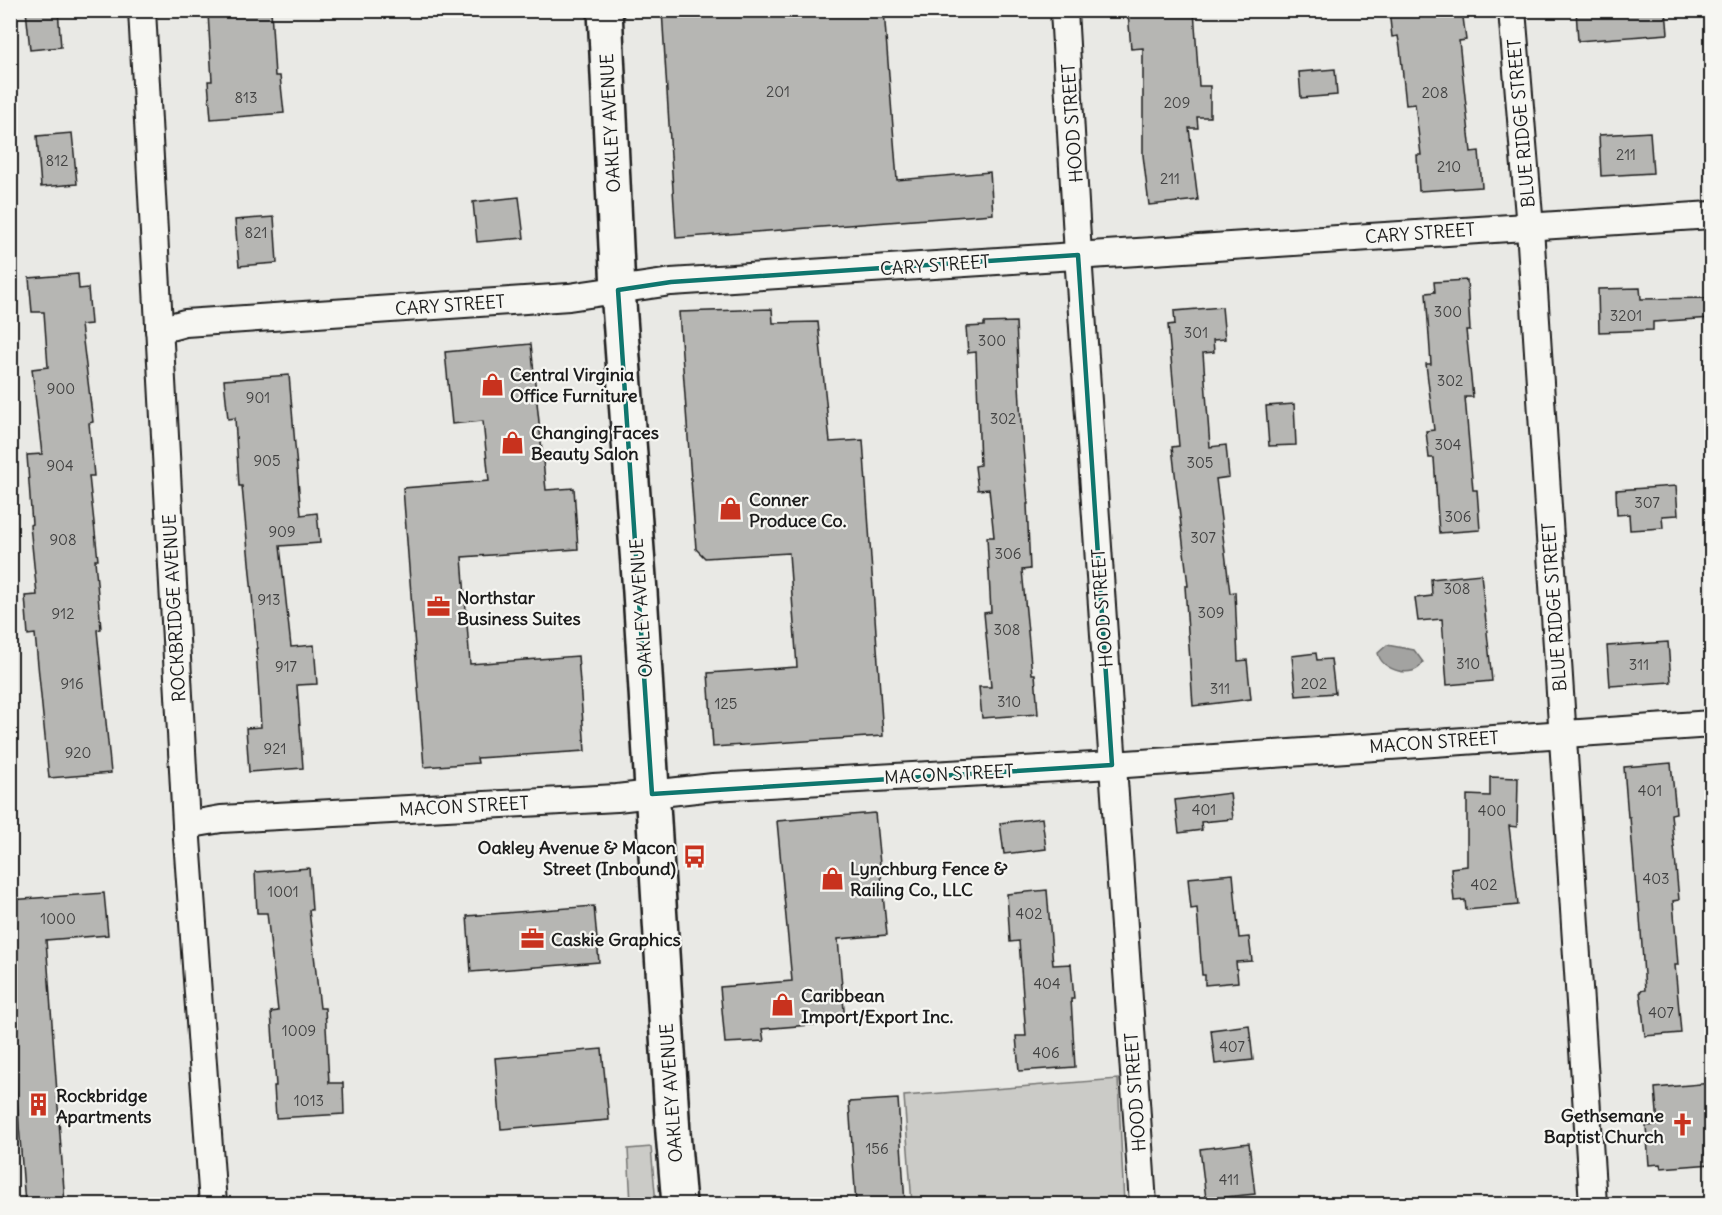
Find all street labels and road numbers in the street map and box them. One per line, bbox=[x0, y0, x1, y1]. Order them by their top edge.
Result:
street label: BLUE RIDGE STREET bbox=[1502, 38, 1540, 208]
street label: OAKLEY AVENUE bbox=[595, 53, 625, 193]
street label: HOOD STREET bbox=[1056, 63, 1088, 183]
street label: CARY STREET bbox=[1364, 218, 1476, 248]
street label: CARY STREET bbox=[879, 250, 991, 280]
street label: CARY STREET bbox=[394, 290, 506, 320]
street label: ROCKBRIDGE AVENUE bbox=[158, 513, 190, 703]
street label: BLUE RIDGE STREET bbox=[1537, 522, 1571, 692]
street label: OAKLEY AVENUE bbox=[625, 538, 657, 678]
street label: HOOD STREET bbox=[1086, 548, 1118, 668]
street label: MACON STREET bbox=[1369, 726, 1499, 758]
street label: MACON STREET bbox=[884, 759, 1014, 789]
street label: MACON STREET bbox=[399, 791, 529, 821]
street label: OAKLEY AVENUE bbox=[655, 1023, 687, 1163]
street label: HOOD STREET bbox=[1119, 1032, 1151, 1152]

